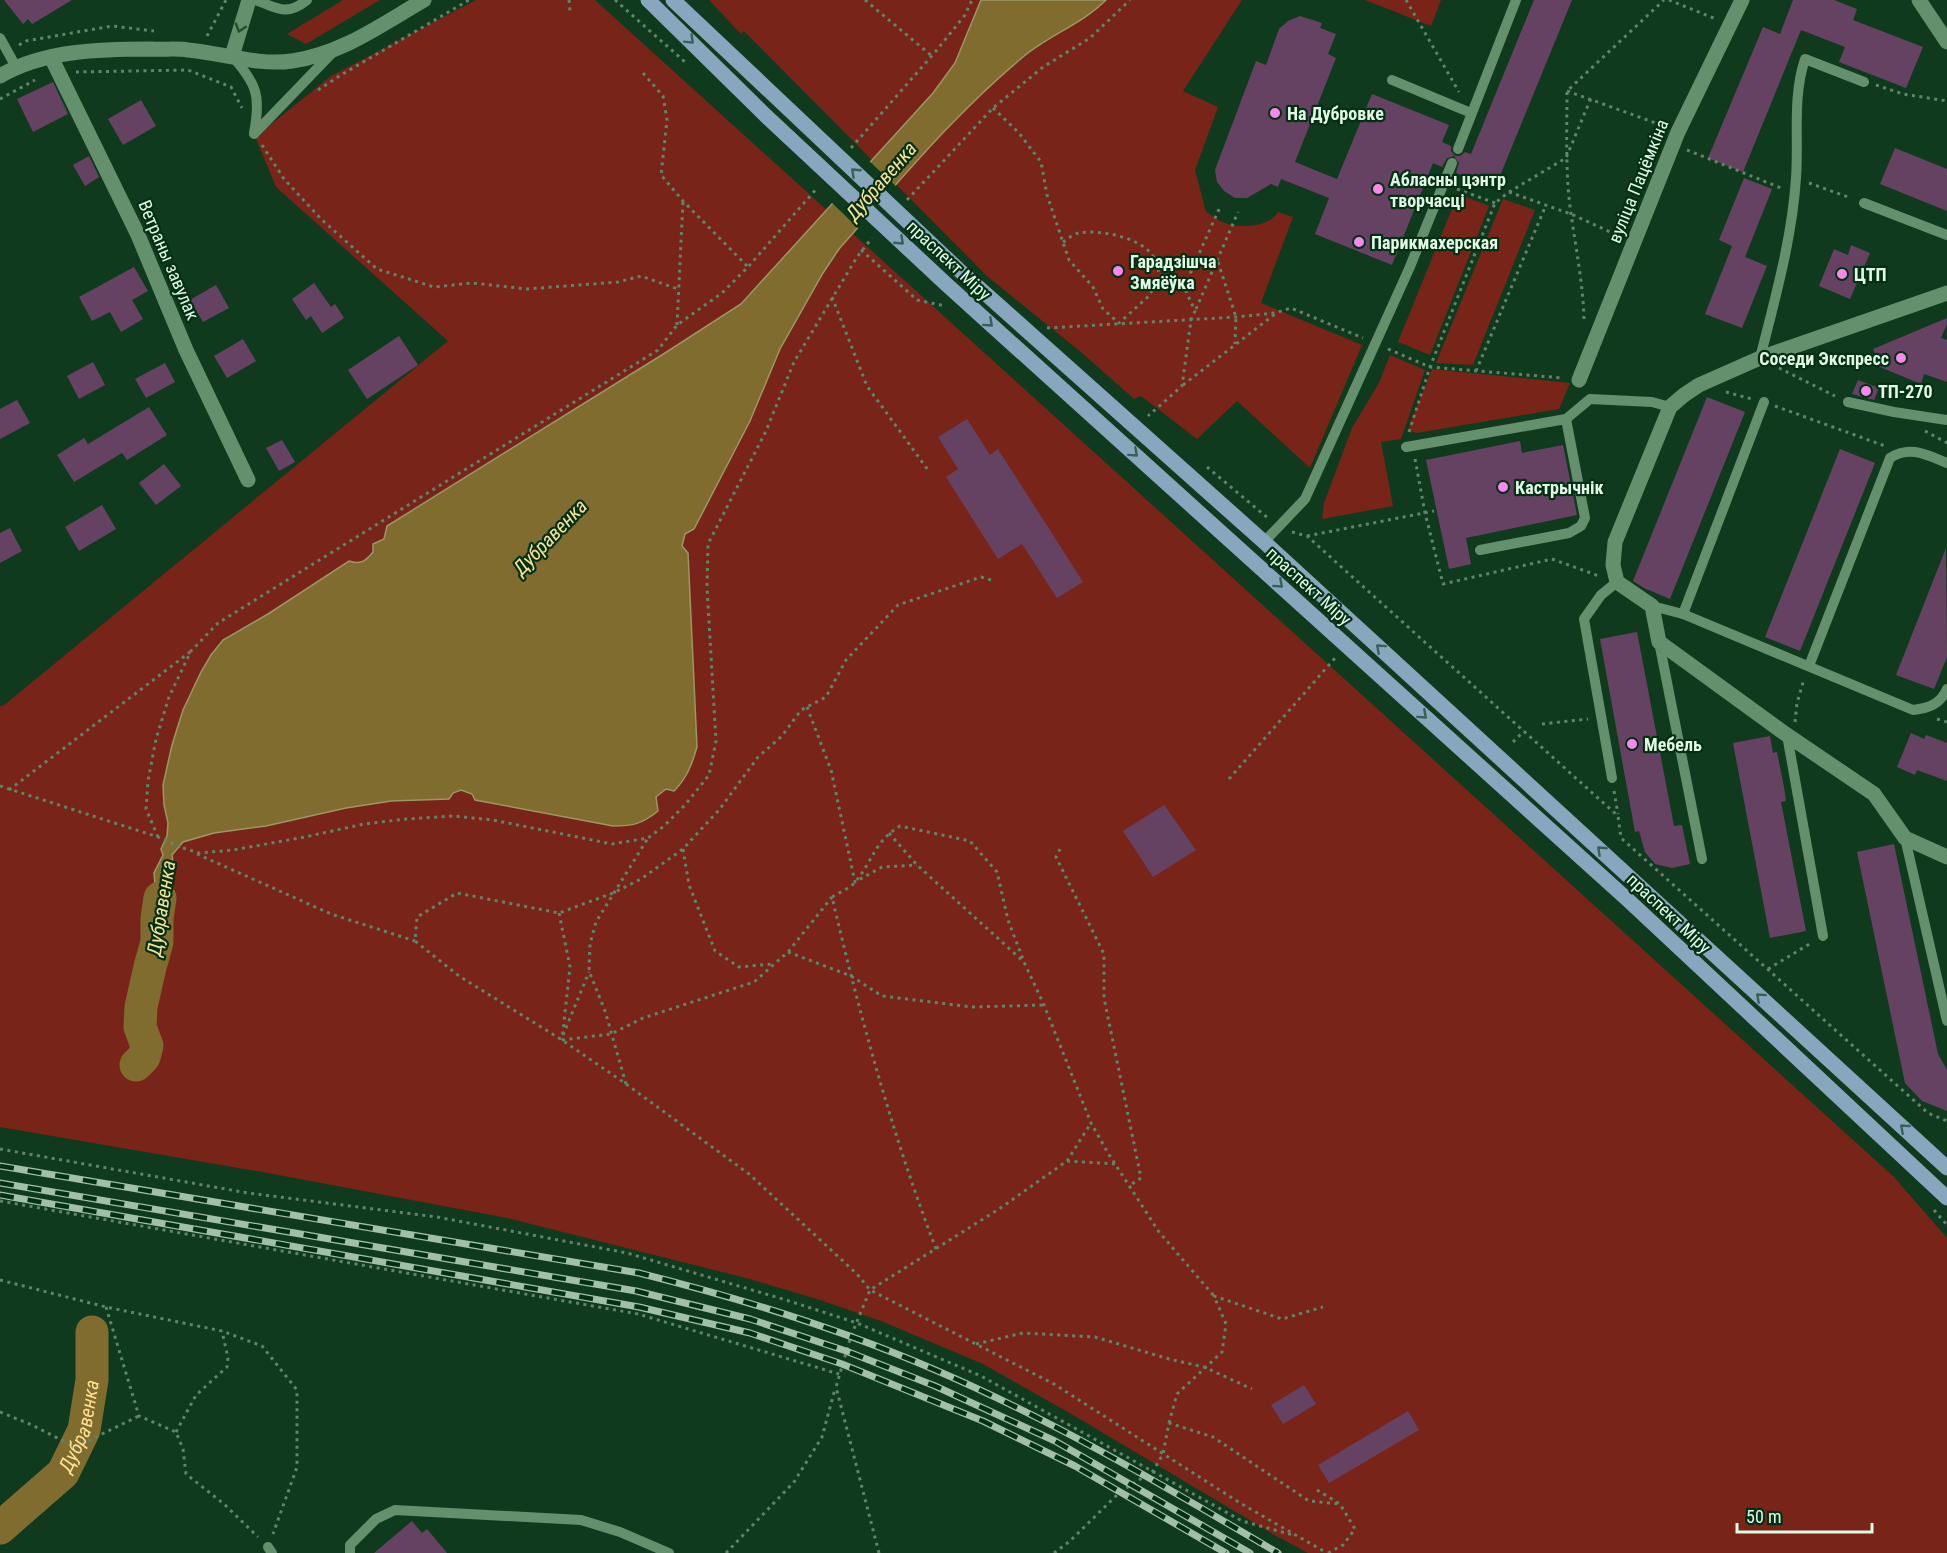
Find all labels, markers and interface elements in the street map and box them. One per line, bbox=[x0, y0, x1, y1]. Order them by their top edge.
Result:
one-way arrow bbox=[235, 22, 247, 33]
one-way arrow bbox=[683, 34, 694, 44]
place label: На Дубровке bbox=[1287, 103, 1384, 124]
marker: На Дубровке bbox=[1268, 106, 1282, 120]
street label: вуліца Пацёмкіна bbox=[1604, 116, 1672, 246]
water label: Дубравенка bbox=[839, 137, 922, 227]
one-way arrow bbox=[851, 168, 862, 179]
place label: Абласны цэнтр творчасці bbox=[1390, 169, 1506, 211]
marker: Абласны цэнтр творчасці bbox=[1371, 182, 1385, 196]
street label: Ветраны завулак bbox=[134, 197, 204, 323]
street label: праспект Міру bbox=[903, 216, 996, 305]
place label: Парикмахерская bbox=[1371, 232, 1498, 253]
one-way arrow bbox=[893, 234, 903, 245]
marker: Парикмахерская bbox=[1352, 235, 1366, 249]
place label: Гарадзішча Змяёўка bbox=[1130, 251, 1216, 293]
marker: Гарадзішча Змяёўка bbox=[1111, 264, 1125, 278]
place label: ЦТП bbox=[1854, 264, 1887, 285]
marker: ЦТП bbox=[1835, 267, 1849, 281]
one-way arrow bbox=[982, 316, 993, 327]
place label: Соседи Экспресс bbox=[1759, 348, 1889, 369]
marker: Соседи Экспресс bbox=[1894, 351, 1908, 365]
place label: ТП-270 bbox=[1878, 381, 1933, 402]
marker: ТП-270 bbox=[1859, 384, 1873, 398]
one-way arrow bbox=[1127, 446, 1138, 457]
place label: Кастрычнік bbox=[1515, 477, 1604, 498]
marker: Кастрычнік bbox=[1496, 480, 1510, 494]
water label: Дубравенка bbox=[507, 494, 592, 581]
street label: праспект Міру bbox=[1262, 542, 1356, 630]
one-way arrow bbox=[1272, 577, 1283, 588]
one-way arrow bbox=[1376, 644, 1386, 655]
one-way arrow bbox=[1417, 708, 1427, 719]
place label: Мебель bbox=[1644, 734, 1702, 755]
marker: Мебель bbox=[1625, 737, 1639, 751]
one-way arrow bbox=[1597, 847, 1608, 858]
water label: Дубравенка bbox=[141, 859, 180, 959]
street label: праспект Міру bbox=[1623, 869, 1716, 958]
one-way arrow bbox=[1756, 993, 1766, 1004]
one-way arrow bbox=[1900, 1124, 1911, 1135]
water label: Дубравенка bbox=[52, 1378, 104, 1478]
scale bar bbox=[1737, 1496, 1872, 1534]
text: 50 m bbox=[1746, 1506, 1781, 1527]

